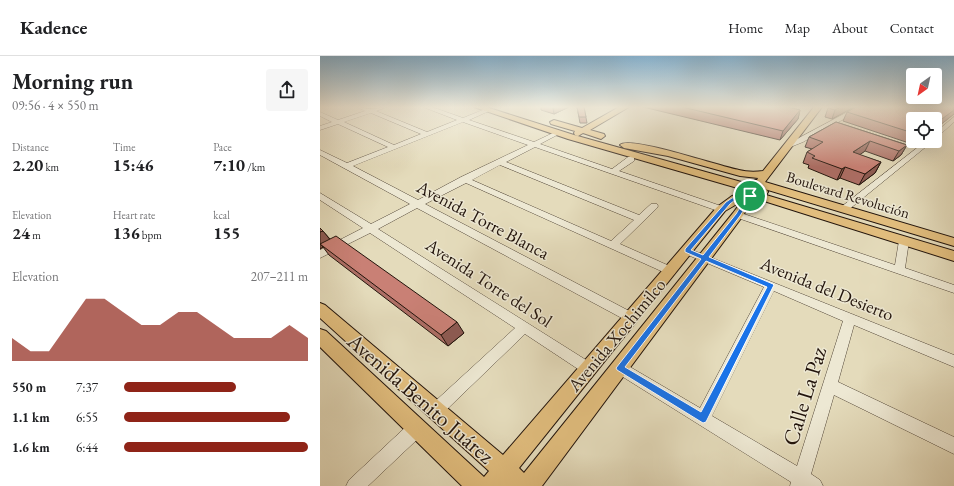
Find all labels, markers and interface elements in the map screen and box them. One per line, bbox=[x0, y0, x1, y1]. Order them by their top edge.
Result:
text: Kadence bbox=[20, 15, 87, 40]
text: Home bbox=[728, 19, 763, 37]
text: Map bbox=[785, 19, 810, 37]
text: About bbox=[832, 19, 868, 37]
text: Contact bbox=[890, 19, 934, 37]
text: Morning run bbox=[12, 67, 133, 96]
north arrow bbox=[906, 68, 942, 104]
map controls bbox=[906, 68, 942, 148]
button: share bbox=[266, 69, 308, 111]
text: 09:56 · 4 × 550 m bbox=[12, 97, 99, 114]
button: locate bbox=[906, 112, 942, 148]
text: Distance bbox=[12, 140, 49, 154]
text: Time bbox=[113, 140, 136, 154]
text: Pace bbox=[213, 140, 232, 154]
text: 2.20 bbox=[12, 154, 43, 176]
text: 15:46 bbox=[113, 154, 153, 176]
text: 7:10 bbox=[213, 154, 245, 176]
text: km bbox=[43, 160, 59, 174]
text: /km bbox=[245, 160, 265, 174]
street label: Boulevard Revolución bbox=[784, 167, 912, 222]
street label: Avenida Torre Blanca bbox=[412, 174, 554, 265]
pin bbox=[733, 179, 767, 213]
icon: arrive bbox=[739, 185, 761, 207]
text: Elevation bbox=[12, 208, 52, 222]
text: Heart rate bbox=[113, 208, 155, 222]
text: kcal bbox=[213, 208, 230, 222]
text: 24 bbox=[12, 222, 30, 244]
text: 136 bbox=[113, 222, 140, 244]
text: 155 bbox=[213, 222, 240, 244]
text: m bbox=[30, 228, 41, 242]
text: bpm bbox=[140, 228, 162, 242]
street label: Avenida Torre del Sol bbox=[421, 232, 557, 332]
street label: Avenida del Desierto bbox=[756, 251, 897, 326]
text: Elevation bbox=[12, 268, 59, 285]
text: 207–211 m bbox=[251, 268, 308, 285]
street label: Avenida Xochimilco bbox=[562, 273, 671, 397]
street label: Avenida Benito Juárez bbox=[340, 326, 501, 471]
street label: Calle La Paz bbox=[776, 343, 833, 449]
text: 550 m bbox=[12, 379, 46, 396]
text: 7:37 bbox=[76, 379, 98, 396]
text: 1.1 km bbox=[12, 409, 50, 426]
text: 6:55 bbox=[76, 409, 98, 426]
text: 1.6 km bbox=[12, 439, 50, 456]
text: 6:44 bbox=[76, 439, 98, 456]

